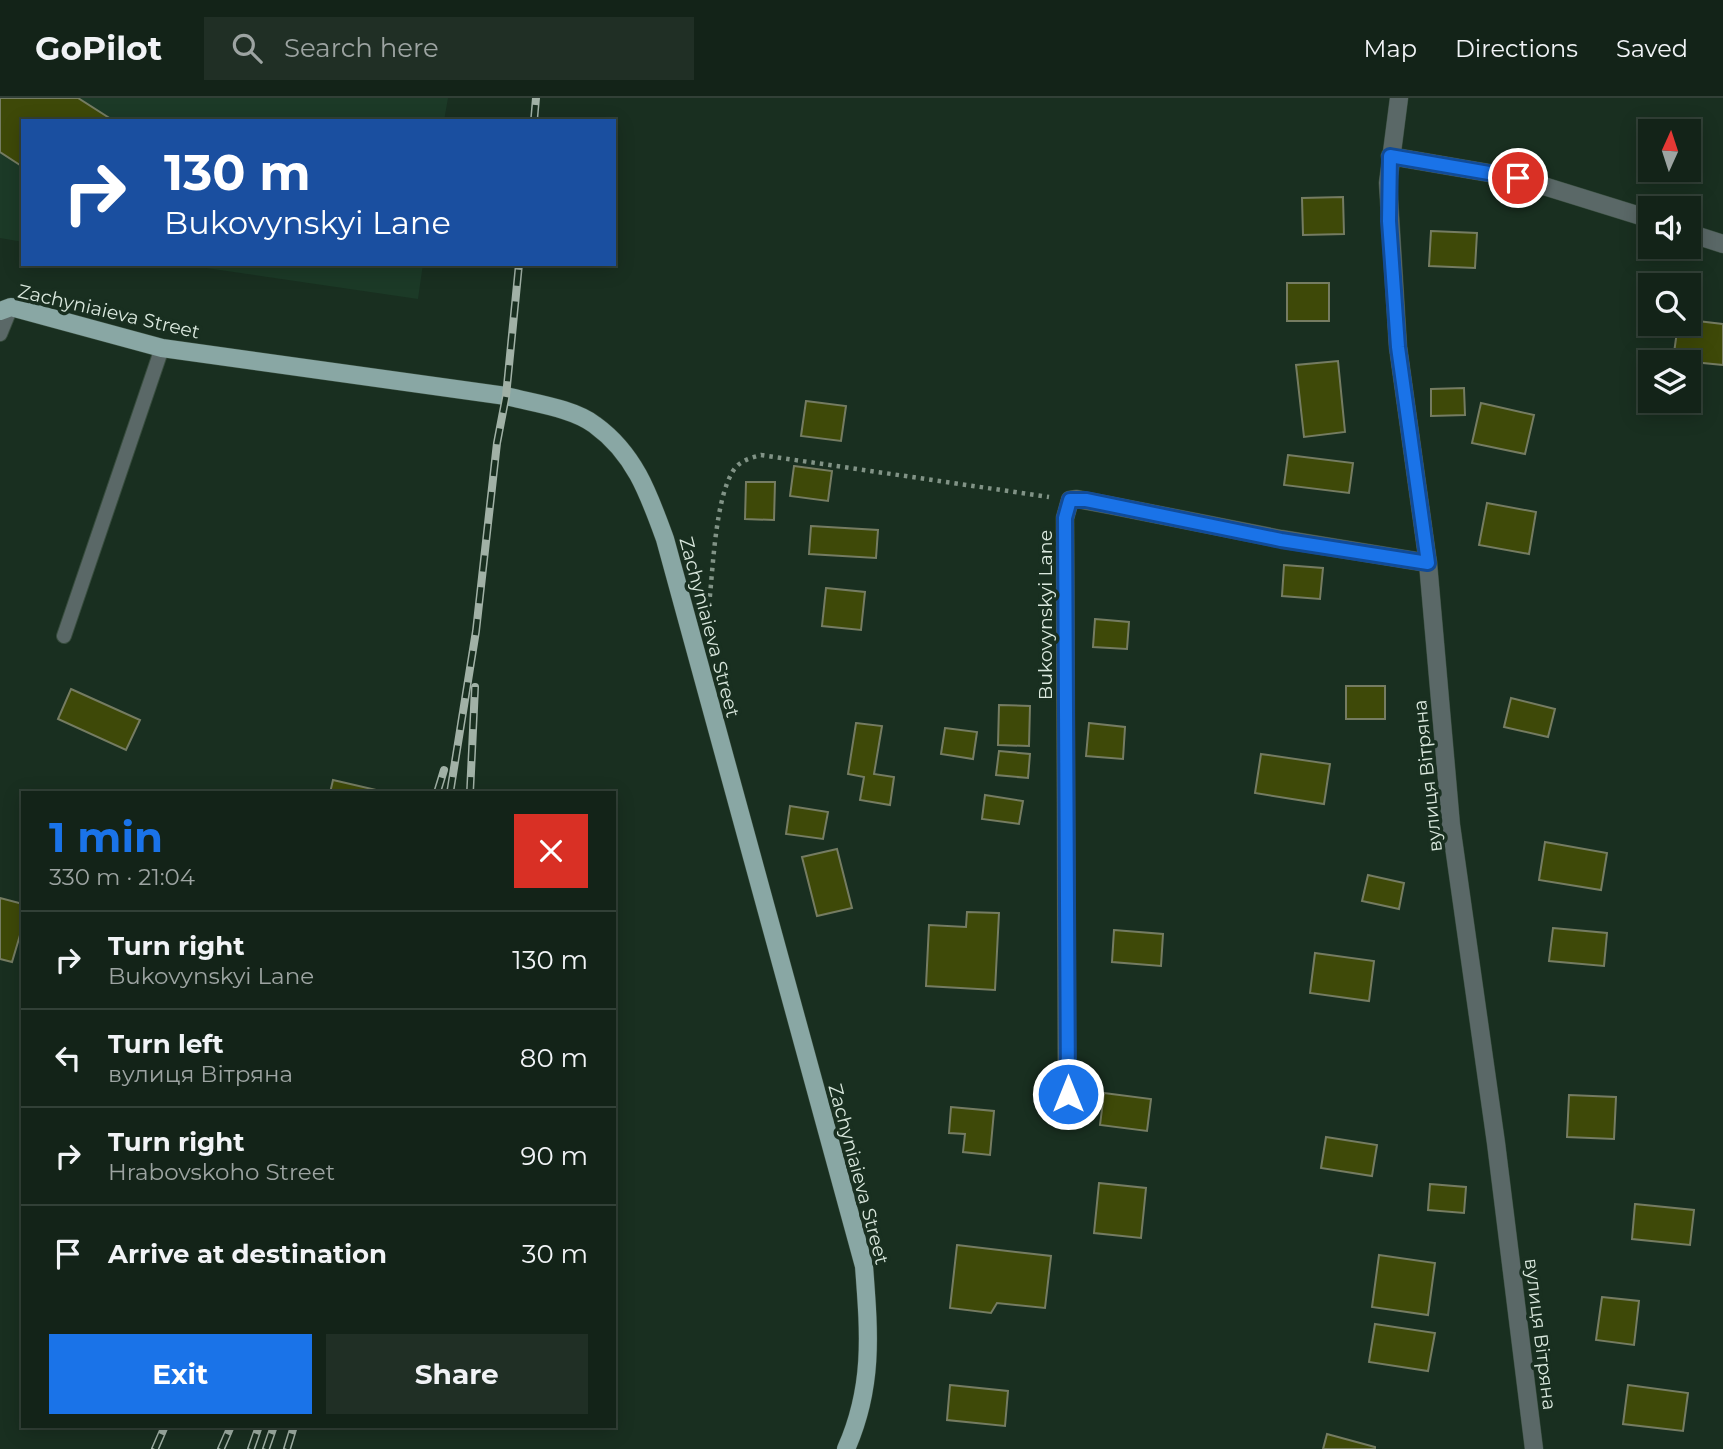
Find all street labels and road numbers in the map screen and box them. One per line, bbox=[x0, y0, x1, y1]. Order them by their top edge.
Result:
street label: Zachyniaieva Street bbox=[16, 279, 202, 344]
street label: Bukovynskyi Lane bbox=[1034, 530, 1057, 700]
street label: Zachyniaieva Street bbox=[674, 534, 745, 720]
street label: вулиця Вітряна bbox=[1408, 699, 1447, 853]
street label: Zachyniaieva Street bbox=[823, 1081, 894, 1267]
street label: вулиця Вітряна bbox=[1520, 1257, 1561, 1411]

